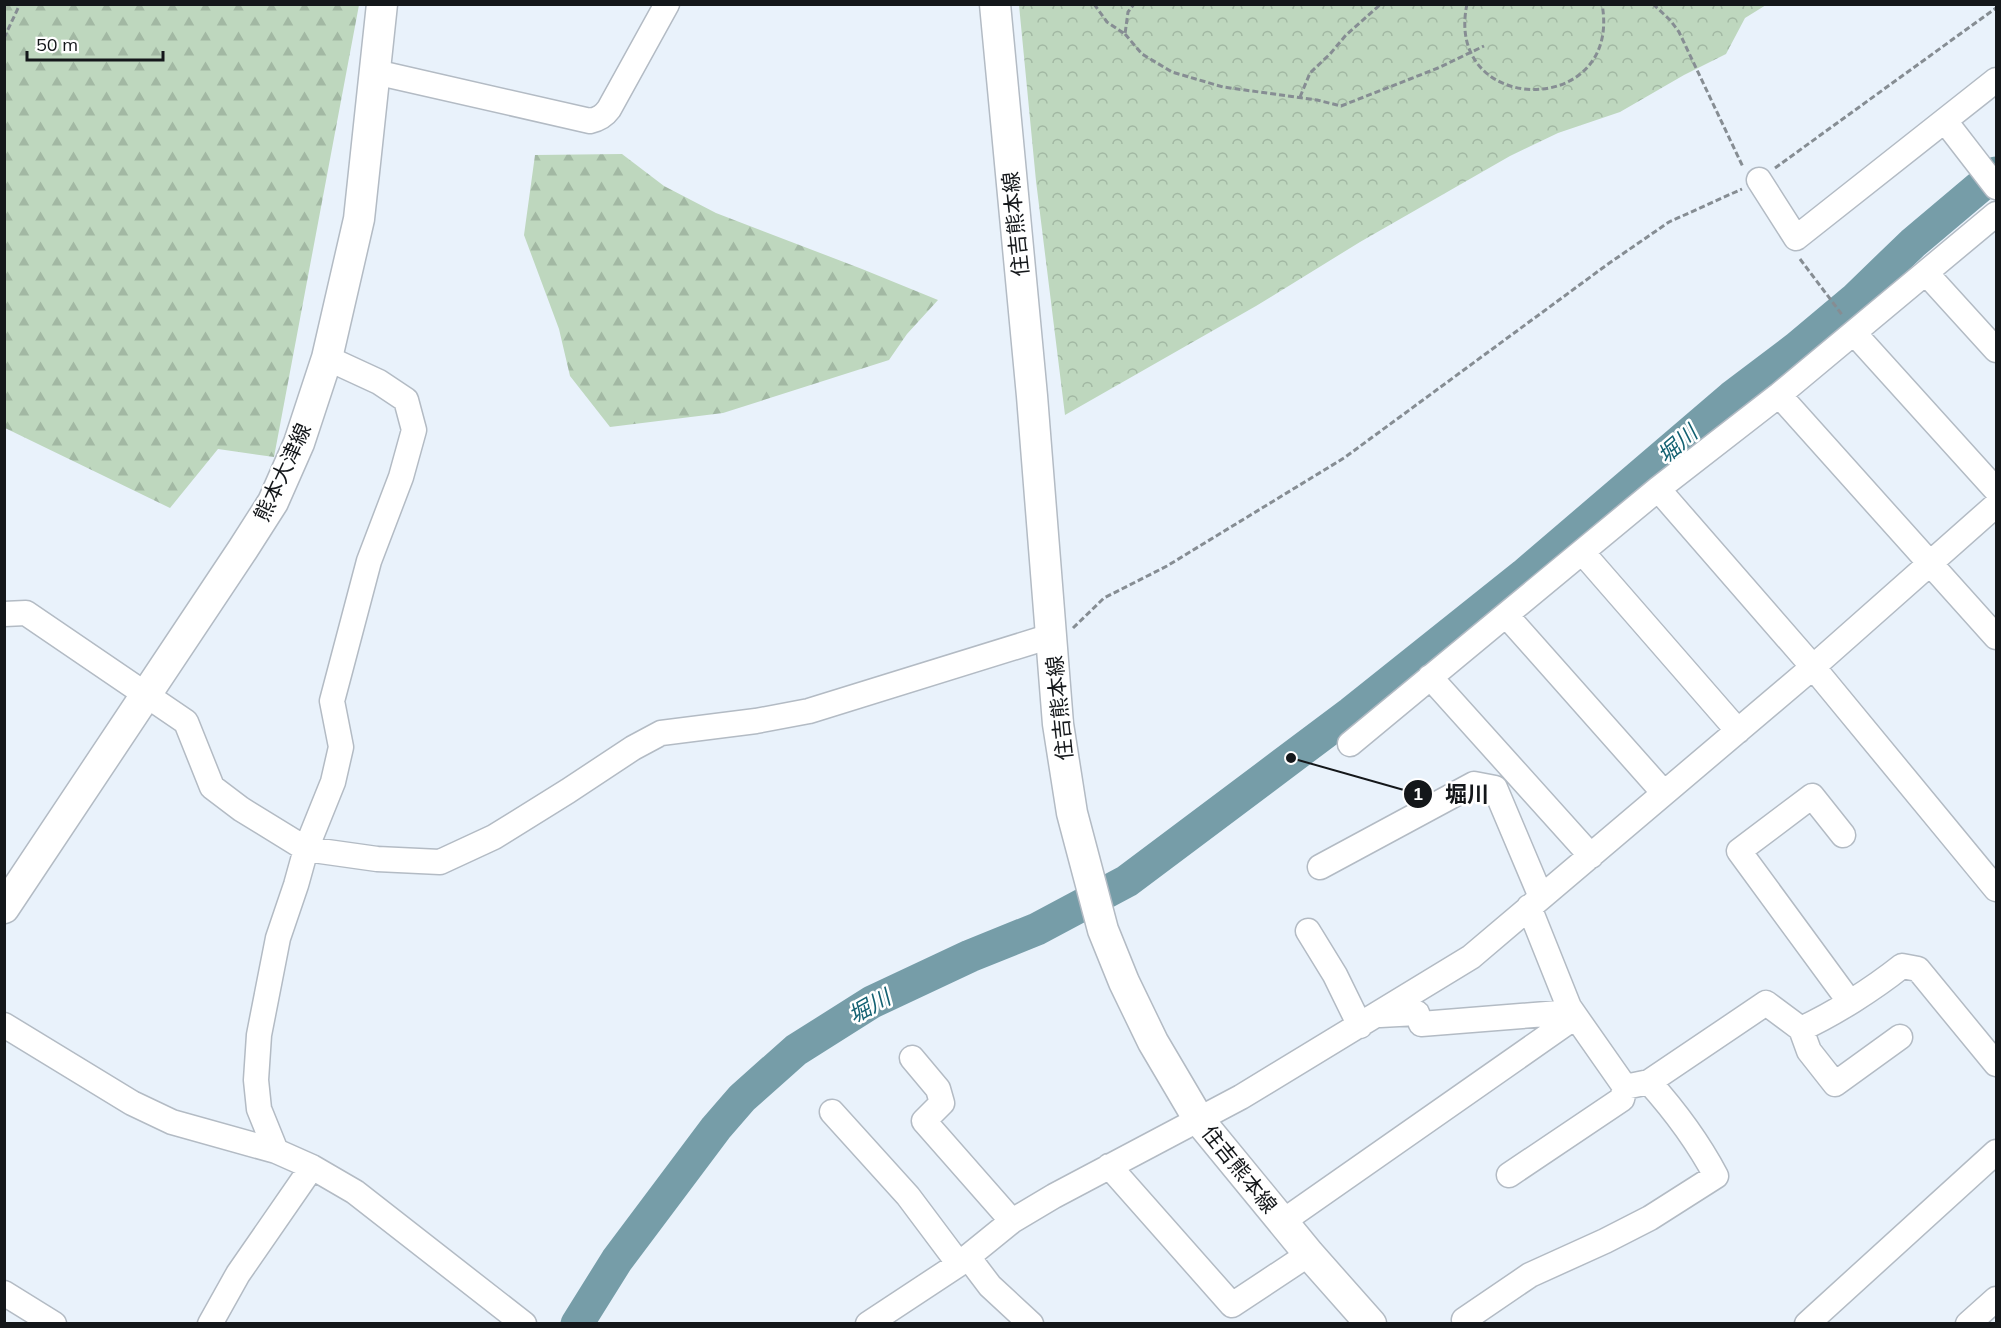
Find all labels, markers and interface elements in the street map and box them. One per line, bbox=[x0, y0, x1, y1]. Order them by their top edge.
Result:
scale bar bbox=[27, 24, 164, 62]
text: 50 m bbox=[36, 33, 78, 56]
street label: 住吉熊本線 bbox=[997, 170, 1033, 278]
water label: 堀川 bbox=[1651, 418, 1704, 469]
street label: 熊本大津線 bbox=[248, 419, 316, 525]
street label: 住吉熊本線 bbox=[1041, 654, 1077, 762]
callout: 堀川 bbox=[1403, 774, 1501, 814]
text: 堀川 bbox=[1445, 780, 1489, 808]
text: 1 bbox=[1413, 782, 1423, 805]
water label: 堀川 bbox=[843, 982, 897, 1029]
street label: 住吉熊本線 bbox=[1197, 1120, 1283, 1218]

